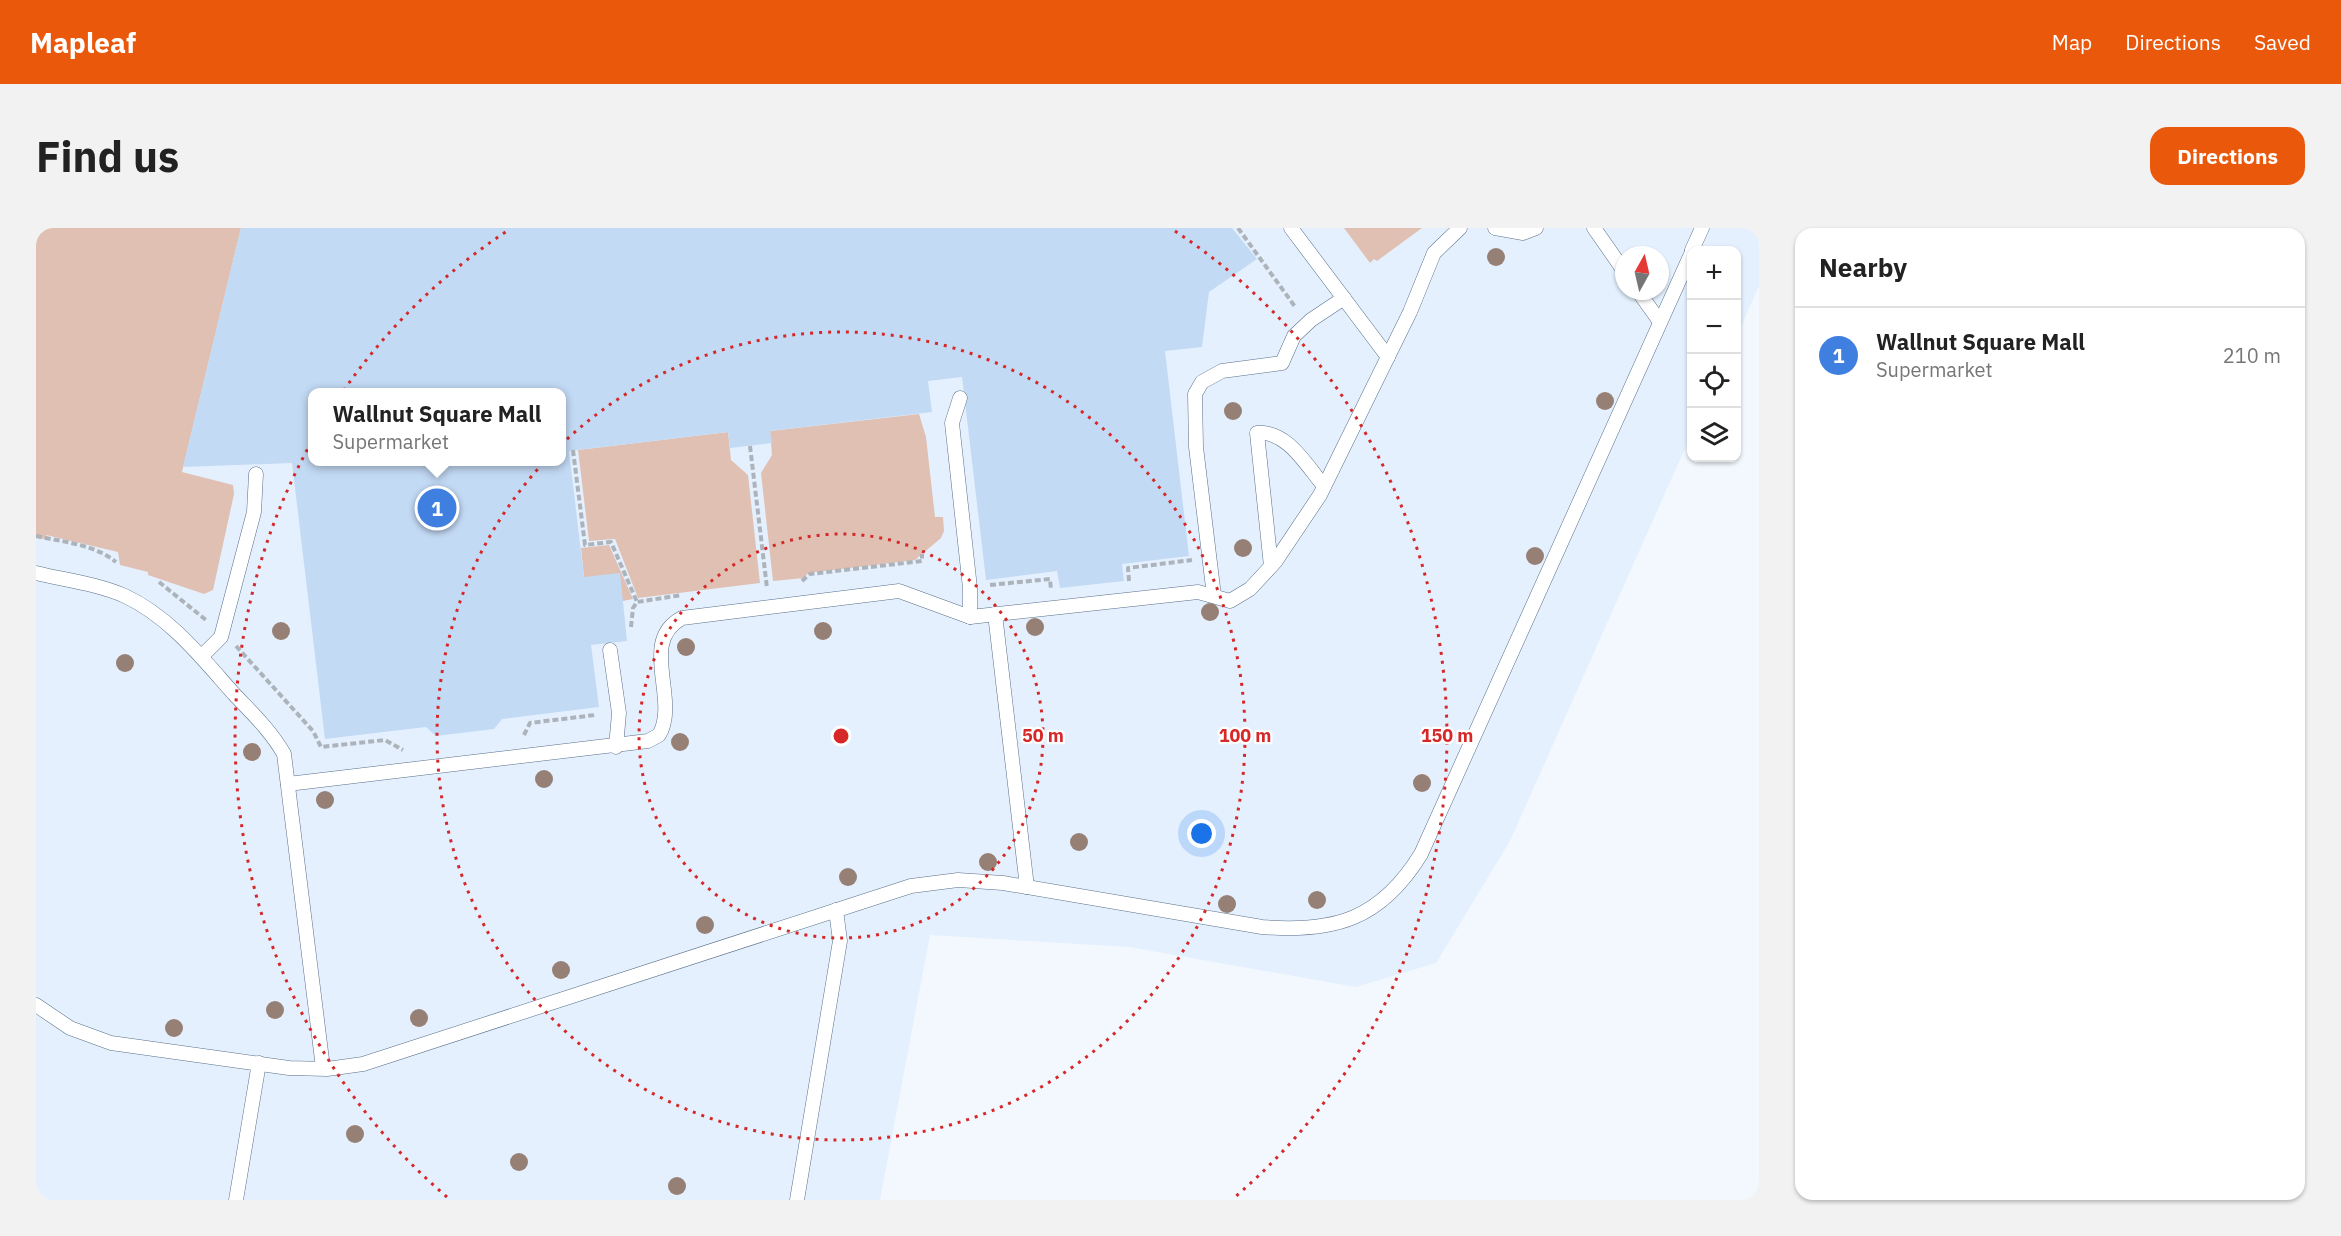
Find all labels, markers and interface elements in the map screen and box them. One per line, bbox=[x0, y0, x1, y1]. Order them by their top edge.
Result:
text: Mapleaf bbox=[30, 24, 136, 61]
text: Map bbox=[2052, 28, 2092, 56]
text: Directions bbox=[2125, 28, 2221, 56]
text: Saved bbox=[2254, 28, 2311, 56]
button: Directions bbox=[2150, 127, 2305, 185]
text: Find us bbox=[36, 129, 179, 184]
north arrow bbox=[1615, 246, 1669, 300]
map controls bbox=[1687, 246, 1741, 462]
button: + bbox=[1687, 246, 1741, 300]
text: Nearby bbox=[1819, 250, 1907, 284]
button: − bbox=[1687, 300, 1741, 354]
text: Wallnut Square Mall bbox=[1876, 327, 2085, 356]
text: 1 bbox=[1833, 342, 1845, 369]
text: 210 m bbox=[2223, 342, 2281, 369]
button: locate bbox=[1687, 354, 1741, 408]
text: Supermarket bbox=[1876, 356, 1993, 383]
popup bbox=[308, 388, 566, 466]
text: Wallnut Square Mall bbox=[332, 399, 542, 428]
button: layers bbox=[1687, 408, 1741, 462]
text: Supermarket bbox=[332, 428, 449, 455]
pin: 1 bbox=[418, 486, 456, 530]
text: 50 m bbox=[1022, 724, 1064, 747]
text: 100 m bbox=[1219, 724, 1271, 747]
text: 150 m bbox=[1421, 724, 1473, 747]
centre of rings bbox=[831, 726, 851, 746]
your location bbox=[1187, 819, 1216, 848]

